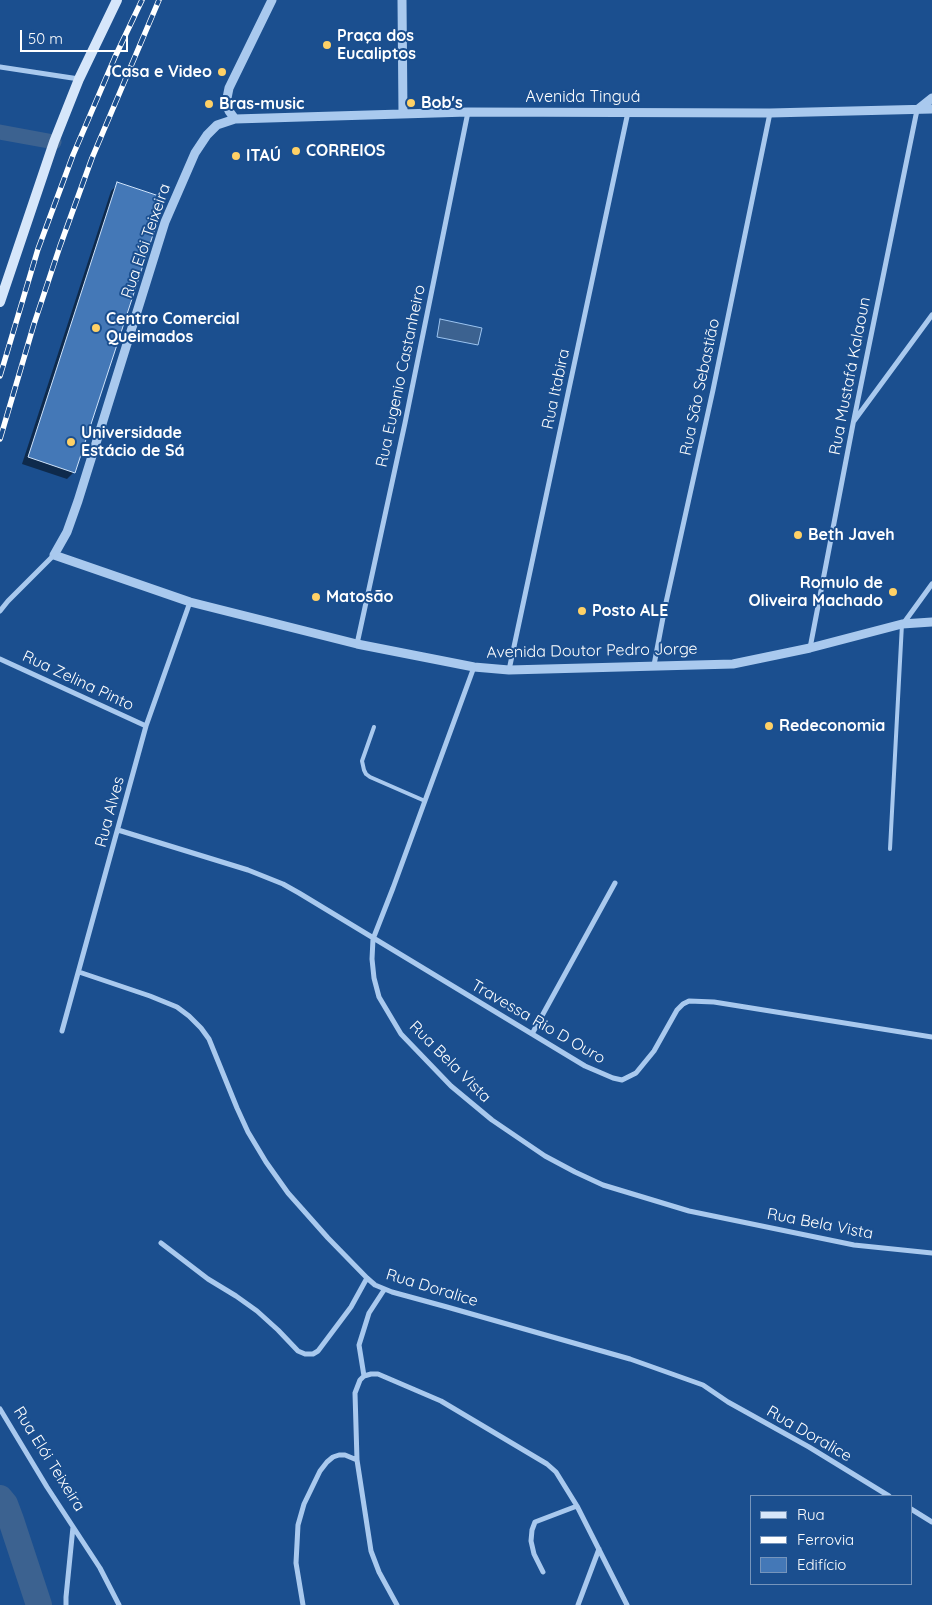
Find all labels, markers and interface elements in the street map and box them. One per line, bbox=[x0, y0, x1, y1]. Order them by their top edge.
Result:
scale bar bbox=[22, 20, 130, 52]
place label: Praça dos Eucaliptos bbox=[337, 26, 416, 64]
text: 50 m bbox=[28, 29, 63, 48]
marker: Praça dos Eucaliptos bbox=[321, 39, 333, 51]
place label: Casa e Video bbox=[112, 62, 212, 82]
marker: Casa e Video bbox=[216, 66, 228, 78]
street label: Avenida Tinguá bbox=[526, 87, 640, 107]
place label: Bob's bbox=[421, 93, 463, 113]
place label: Bras-music bbox=[219, 94, 304, 114]
marker: Bob's bbox=[405, 97, 417, 109]
marker: Bras-music bbox=[203, 98, 215, 110]
place label: CORREIOS bbox=[306, 141, 385, 161]
marker: CORREIOS bbox=[290, 145, 302, 157]
place label: ITAÚ bbox=[246, 146, 281, 166]
marker: ITAÚ bbox=[230, 150, 242, 162]
street label: Rua Elói Teixeira bbox=[117, 181, 175, 301]
street label: Rua Eugenio Castanheiro bbox=[372, 283, 430, 469]
street label: Rua Mustafá Kalaoun bbox=[825, 295, 875, 457]
place label: Centro Comercial Queimados bbox=[106, 309, 240, 347]
street label: Rua São Sebastião bbox=[676, 317, 724, 457]
marker: Centro Comercial Queimados bbox=[90, 322, 102, 334]
street label: Rua Itabira bbox=[538, 347, 574, 431]
place label: Universidade Estácio de Sá bbox=[81, 423, 185, 461]
marker: Universidade Estácio de Sá bbox=[65, 436, 77, 448]
place label: Beth Javeh bbox=[808, 525, 895, 545]
marker: Beth Javeh bbox=[792, 529, 804, 541]
place label: Romulo de Oliveira Machado bbox=[748, 573, 883, 611]
marker: Romulo de Oliveira Machado bbox=[887, 586, 899, 598]
place label: Matosão bbox=[326, 587, 393, 607]
marker: Matosão bbox=[310, 591, 322, 603]
place label: Posto ALE bbox=[592, 601, 668, 621]
marker: Posto ALE bbox=[576, 605, 588, 617]
street label: Avenida Doutor Pedro Jorge bbox=[486, 640, 698, 662]
street label: Rua Zelina Pinto bbox=[19, 647, 137, 715]
place label: Redeconomia bbox=[779, 716, 885, 736]
marker: Redeconomia bbox=[763, 720, 775, 732]
street label: Rua Alves bbox=[91, 775, 129, 849]
street label: Travessa Rio D Ouro bbox=[468, 976, 608, 1068]
street label: Rua Bela Vista bbox=[405, 1017, 495, 1107]
street label: Rua Bela Vista bbox=[765, 1204, 875, 1244]
street label: Rua Doralice bbox=[384, 1265, 480, 1311]
street label: Rua Doralice bbox=[763, 1402, 855, 1466]
street label: Rua Elói Teixeira bbox=[9, 1403, 89, 1515]
legend bbox=[750, 1495, 912, 1585]
text: Rua bbox=[797, 1505, 825, 1524]
text: Ferrovia bbox=[797, 1530, 854, 1549]
text: Edifício bbox=[797, 1555, 846, 1574]

